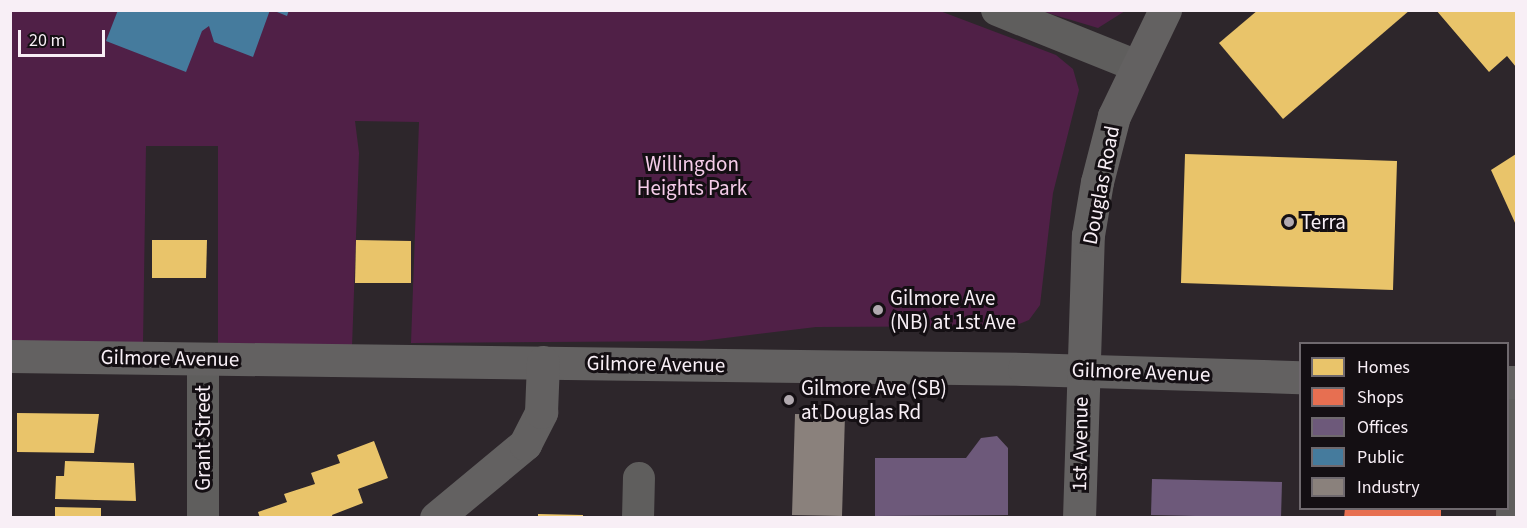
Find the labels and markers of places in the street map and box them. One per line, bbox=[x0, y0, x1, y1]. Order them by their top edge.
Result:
place label: Terra bbox=[1301, 209, 1346, 235]
marker: Terra bbox=[1282, 215, 1296, 229]
place label: Gilmore Ave (NB) at 1st Ave bbox=[890, 285, 1016, 335]
marker: Gilmore Ave (NB) at 1st Ave bbox=[871, 303, 885, 317]
place label: Gilmore Ave (SB) at Douglas Rd bbox=[801, 375, 947, 425]
marker: Gilmore Ave (SB) at Douglas Rd bbox=[782, 393, 796, 407]

